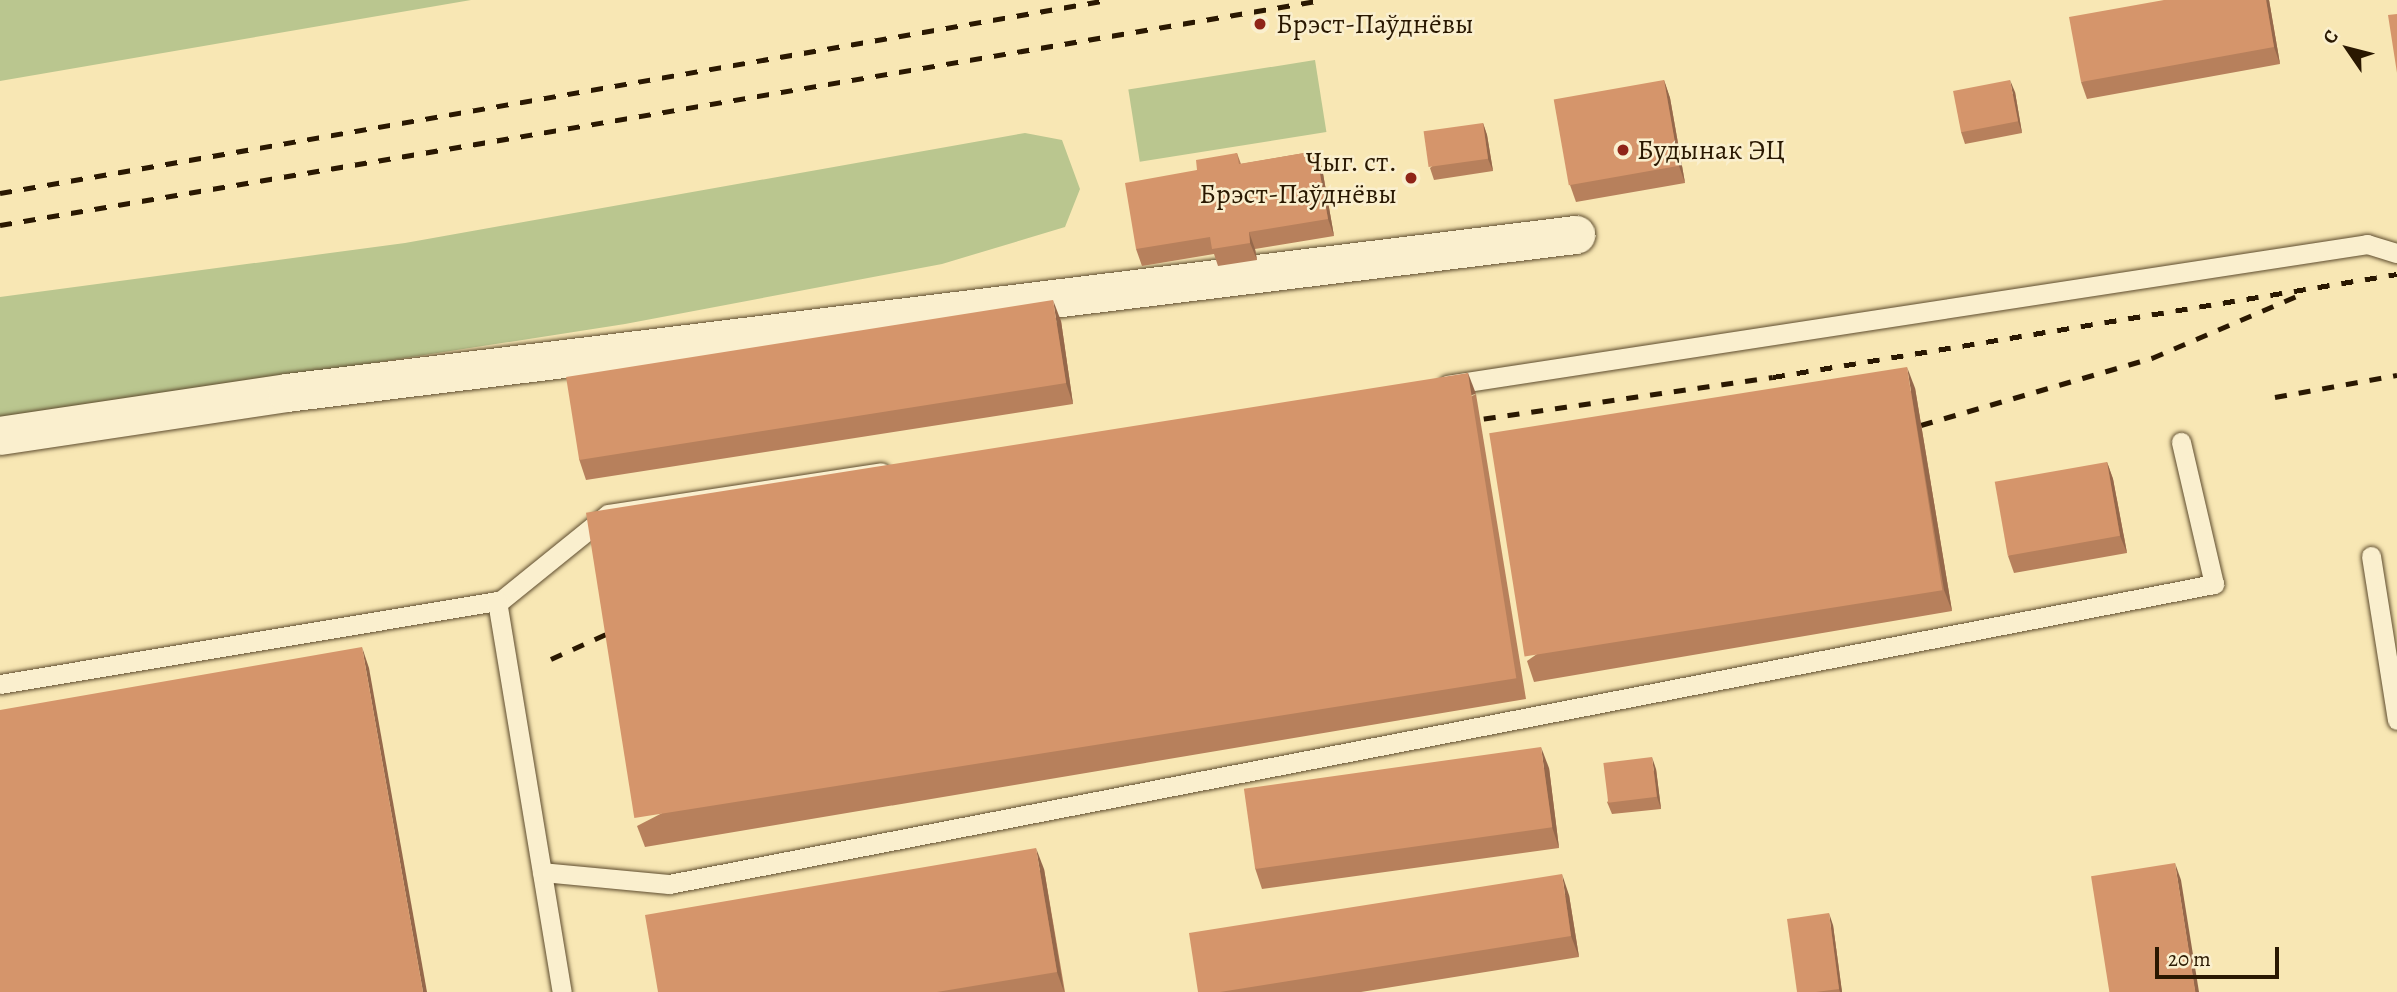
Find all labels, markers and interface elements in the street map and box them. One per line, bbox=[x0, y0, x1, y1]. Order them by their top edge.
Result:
place label: Брэст-Паўднёвы bbox=[1276, 7, 1474, 41]
marker: Брэст-Паўднёвы bbox=[1250, 14, 1270, 34]
north arrow bbox=[2313, 14, 2383, 84]
text: С bbox=[2317, 25, 2345, 49]
place label: Будынак ЭЦ bbox=[1637, 133, 1785, 167]
marker: Будынак ЭЦ bbox=[1615, 142, 1631, 158]
place label: Чыг. ст. Брэст-Паўднёвы bbox=[1199, 145, 1397, 211]
marker: Чыг. ст. Брэст-Паўднёвы bbox=[1403, 170, 1419, 186]
scale bar bbox=[2159, 932, 2283, 976]
text: 20 m bbox=[2168, 945, 2211, 973]

